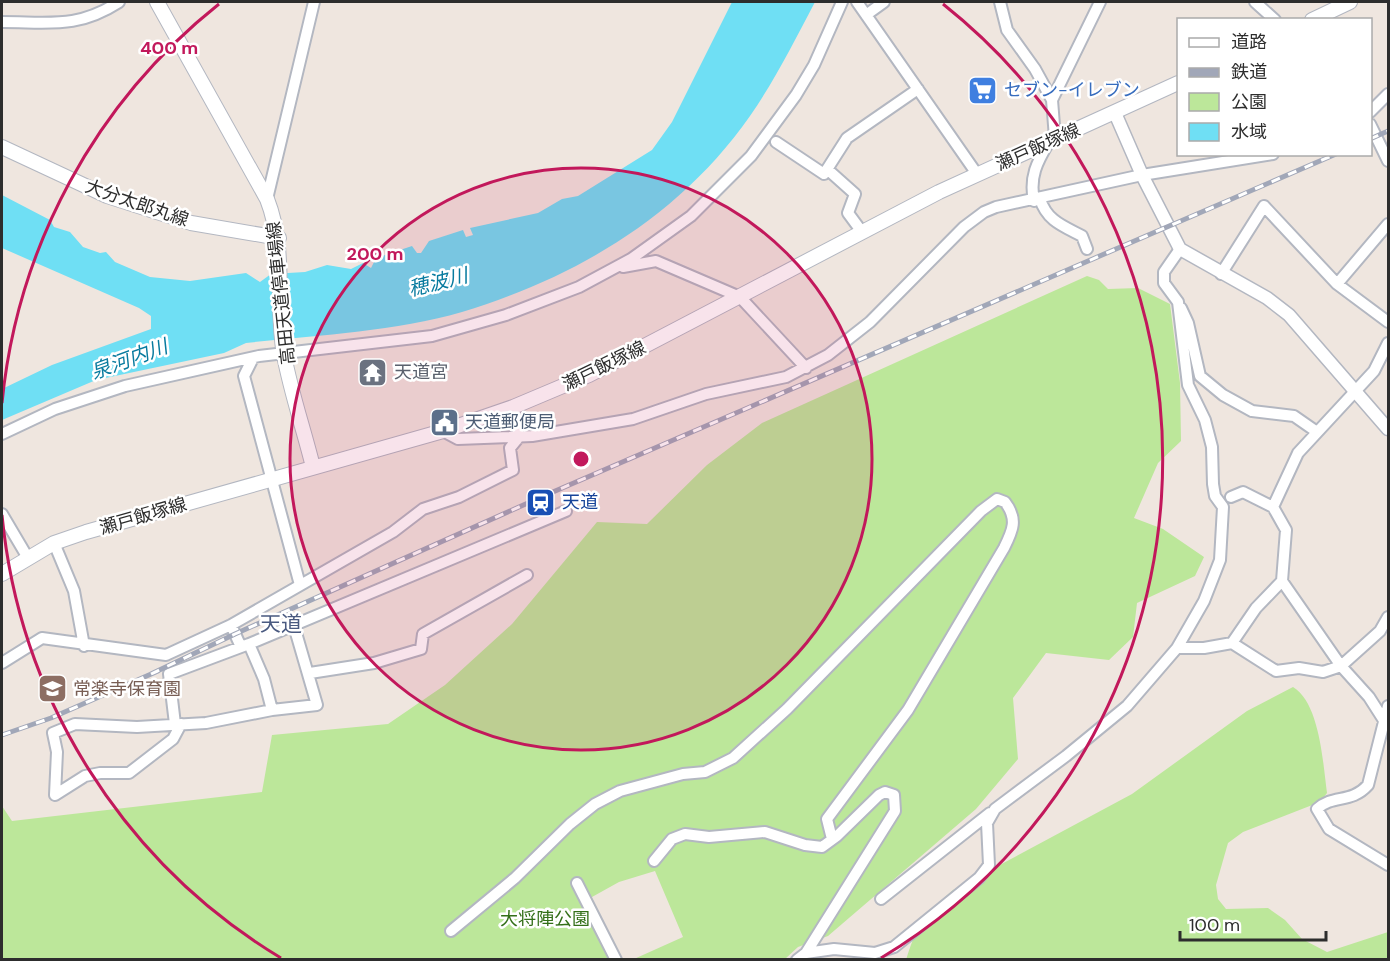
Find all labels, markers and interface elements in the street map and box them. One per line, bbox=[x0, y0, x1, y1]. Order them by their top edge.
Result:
legend bbox=[1177, 18, 1372, 156]
text: 道路 bbox=[1231, 30, 1267, 54]
text: 400 m bbox=[140, 36, 198, 60]
text: 鉄道 bbox=[1231, 60, 1267, 84]
supermarket icon: セブン-イレブン bbox=[967, 74, 999, 106]
place label: セブン-イレブン bbox=[1004, 78, 1140, 102]
text: 公園 bbox=[1231, 90, 1267, 114]
street label: 瀬戸飯塚線 bbox=[992, 118, 1084, 176]
text: 水域 bbox=[1231, 120, 1267, 144]
street label: 大分太郎丸線 bbox=[82, 174, 192, 232]
street label: 高田天道停車場線 bbox=[262, 220, 300, 366]
text: 200 m bbox=[347, 242, 403, 266]
water label: 穂波川 bbox=[406, 262, 472, 302]
water label: 泉河内川 bbox=[87, 332, 173, 385]
street label: 瀬戸飯塚線 bbox=[558, 335, 650, 397]
temple icon: 天道宮 bbox=[357, 356, 389, 388]
place label: 天道宮 bbox=[394, 360, 448, 384]
public building icon: 天道郵便局 bbox=[428, 406, 460, 438]
place label: 天道郵便局 bbox=[465, 410, 555, 434]
centre of rings bbox=[571, 449, 591, 469]
station icon: 天道 bbox=[525, 486, 557, 518]
place label: 天道 bbox=[562, 490, 598, 514]
street label: 瀬戸飯塚線 bbox=[96, 492, 190, 540]
district label: 天道 bbox=[260, 610, 302, 638]
school or university icon: 常楽寺保育園 bbox=[36, 673, 68, 705]
place label: 常楽寺保育園 bbox=[73, 677, 181, 701]
scale bar bbox=[1180, 904, 1326, 942]
park label: 大将陣公園 bbox=[500, 907, 590, 931]
text: 100 m bbox=[1189, 913, 1240, 937]

